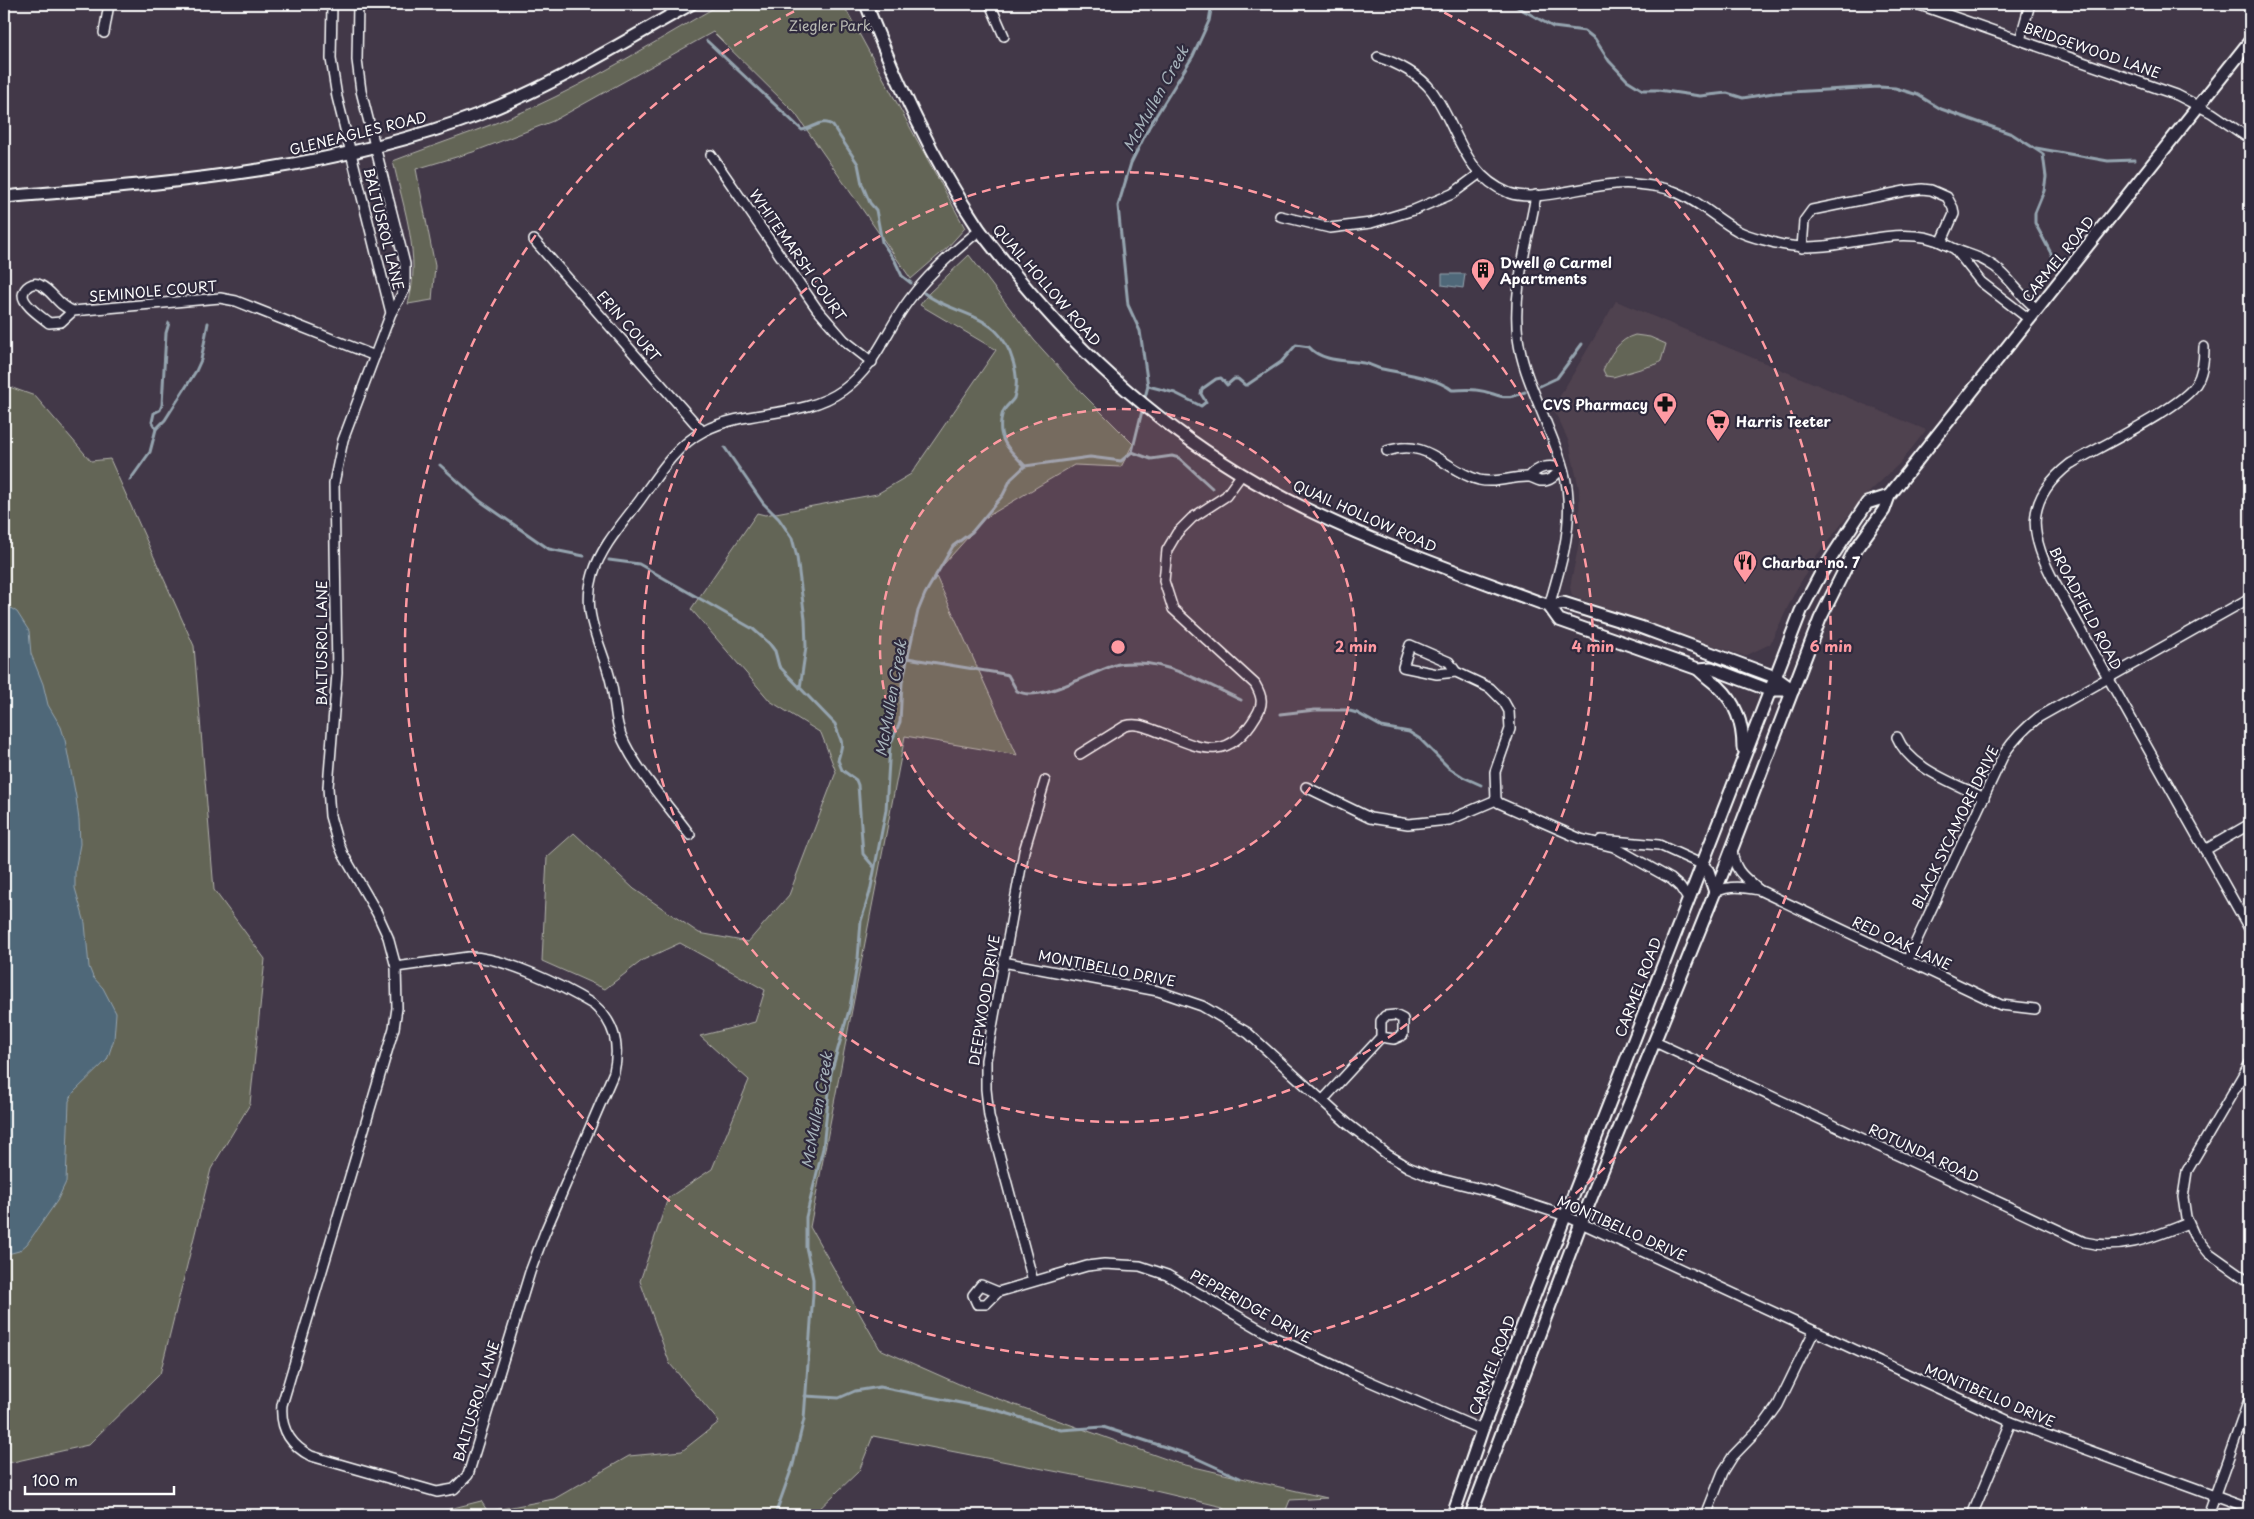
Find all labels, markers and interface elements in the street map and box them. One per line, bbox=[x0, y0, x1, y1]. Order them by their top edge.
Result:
park label: Ziegler Park bbox=[789, 15, 872, 36]
street label: BRIDGEWOOD LANE bbox=[2020, 17, 2164, 83]
water label: McMullen Creek bbox=[1116, 40, 1194, 155]
street label: GLENEAGLES ROAD bbox=[287, 106, 429, 160]
street label: BALTUSROL LANE bbox=[359, 165, 409, 293]
street label: WHITEMARSH COURT bbox=[745, 185, 852, 325]
street label: CARMEL ROAD bbox=[2017, 211, 2099, 307]
street label: QUAIL HOLLOW ROAD bbox=[988, 219, 1106, 351]
place label: Dwell @ Carmel Apartments bbox=[1500, 252, 1612, 289]
building icon: Dwell @ Carmel Apartments bbox=[1470, 257, 1496, 291]
street label: SEMINOLE COURT bbox=[88, 275, 218, 307]
street label: ERIN COURT bbox=[592, 286, 666, 366]
pharmacy icon: CVS Pharmacy bbox=[1652, 391, 1678, 425]
place label: CVS Pharmacy bbox=[1543, 394, 1648, 415]
supermarket icon: Harris Teeter bbox=[1705, 408, 1731, 442]
place label: Harris Teeter bbox=[1736, 411, 1832, 432]
street label: QUAIL HOLLOW ROAD bbox=[1290, 475, 1440, 557]
street label: BROADFIELD ROAD bbox=[2044, 542, 2128, 674]
restaurant icon: Charbar no. 7 bbox=[1732, 549, 1758, 583]
place label: Charbar no. 7 bbox=[1762, 552, 1861, 573]
street label: BALTUSROL LANE bbox=[311, 580, 332, 706]
text: 2 min bbox=[1335, 634, 1377, 657]
text: 4 min bbox=[1572, 634, 1614, 657]
text: 6 min bbox=[1810, 634, 1852, 657]
water label: McMullen Creek bbox=[868, 637, 912, 758]
centre of rings bbox=[1109, 638, 1127, 656]
street label: BLACK SYCAMORE DRIVE bbox=[1906, 742, 2004, 912]
street label: RED OAK LANE bbox=[1849, 911, 1955, 975]
street label: DEEPWOOD DRIVE bbox=[963, 933, 1005, 1067]
street label: CARMEL ROAD bbox=[1609, 934, 1667, 1040]
street label: MONTIBELLO DRIVE bbox=[1036, 944, 1178, 992]
water label: McMullen Creek bbox=[794, 1049, 838, 1170]
street label: ROTUNDA ROAD bbox=[1865, 1118, 1983, 1188]
street label: MONTIBELLO DRIVE bbox=[1554, 1190, 1690, 1266]
street label: PEPPERIDGE DRIVE bbox=[1187, 1264, 1315, 1348]
street label: CARMEL ROAD bbox=[1463, 1312, 1521, 1418]
street label: BALTUSROL LANE bbox=[448, 1338, 504, 1464]
street label: MONTIBELLO DRIVE bbox=[1922, 1358, 2059, 1432]
scale bar bbox=[25, 1464, 174, 1496]
text: 100 m bbox=[32, 1468, 78, 1491]

